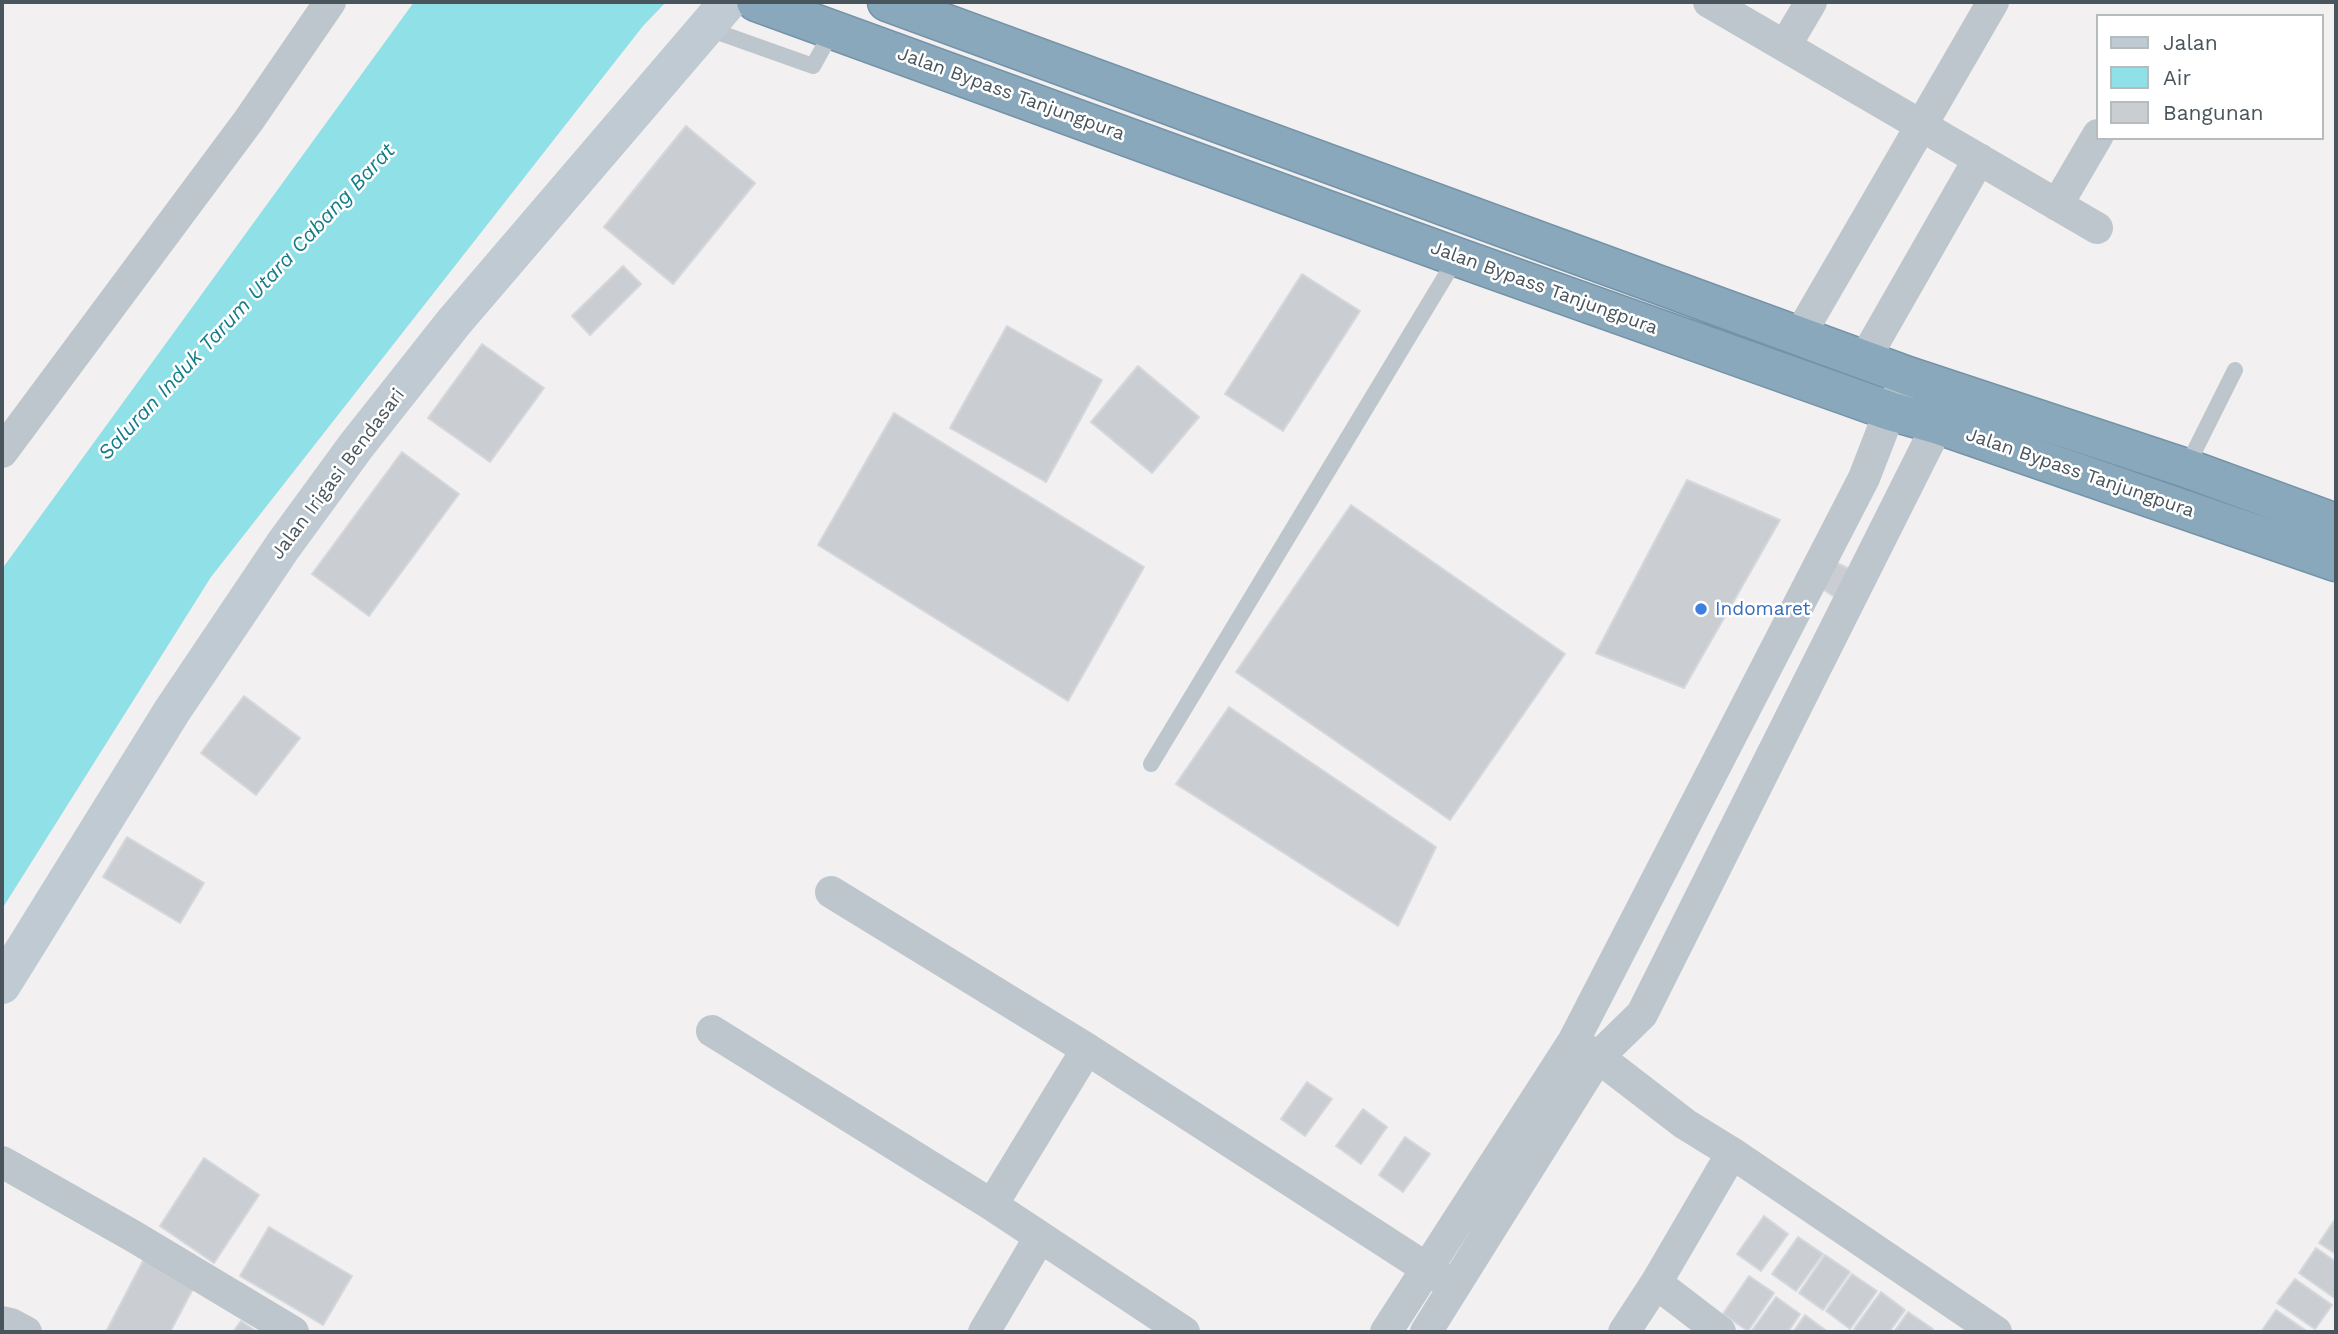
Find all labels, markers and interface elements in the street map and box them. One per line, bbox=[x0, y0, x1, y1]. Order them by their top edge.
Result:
legend bbox=[2096, 14, 2324, 140]
text: Jalan bbox=[2163, 30, 2218, 55]
street label: Jalan Bypass Tanjungpura bbox=[894, 42, 1128, 146]
text: Air bbox=[2163, 65, 2191, 90]
text: Bangunan bbox=[2163, 100, 2264, 125]
water label: Saluran Induk Tarum Utara Cabang Barat bbox=[93, 138, 401, 466]
street label: Jalan Bypass Tanjungpura bbox=[1427, 236, 1661, 340]
street label: Jalan Irigasi Bendasari bbox=[266, 384, 410, 564]
street label: Jalan Bypass Tanjungpura bbox=[1963, 423, 2197, 523]
place label: Indomaret bbox=[1715, 598, 1811, 620]
marker: Indomaret bbox=[1693, 601, 1709, 617]

